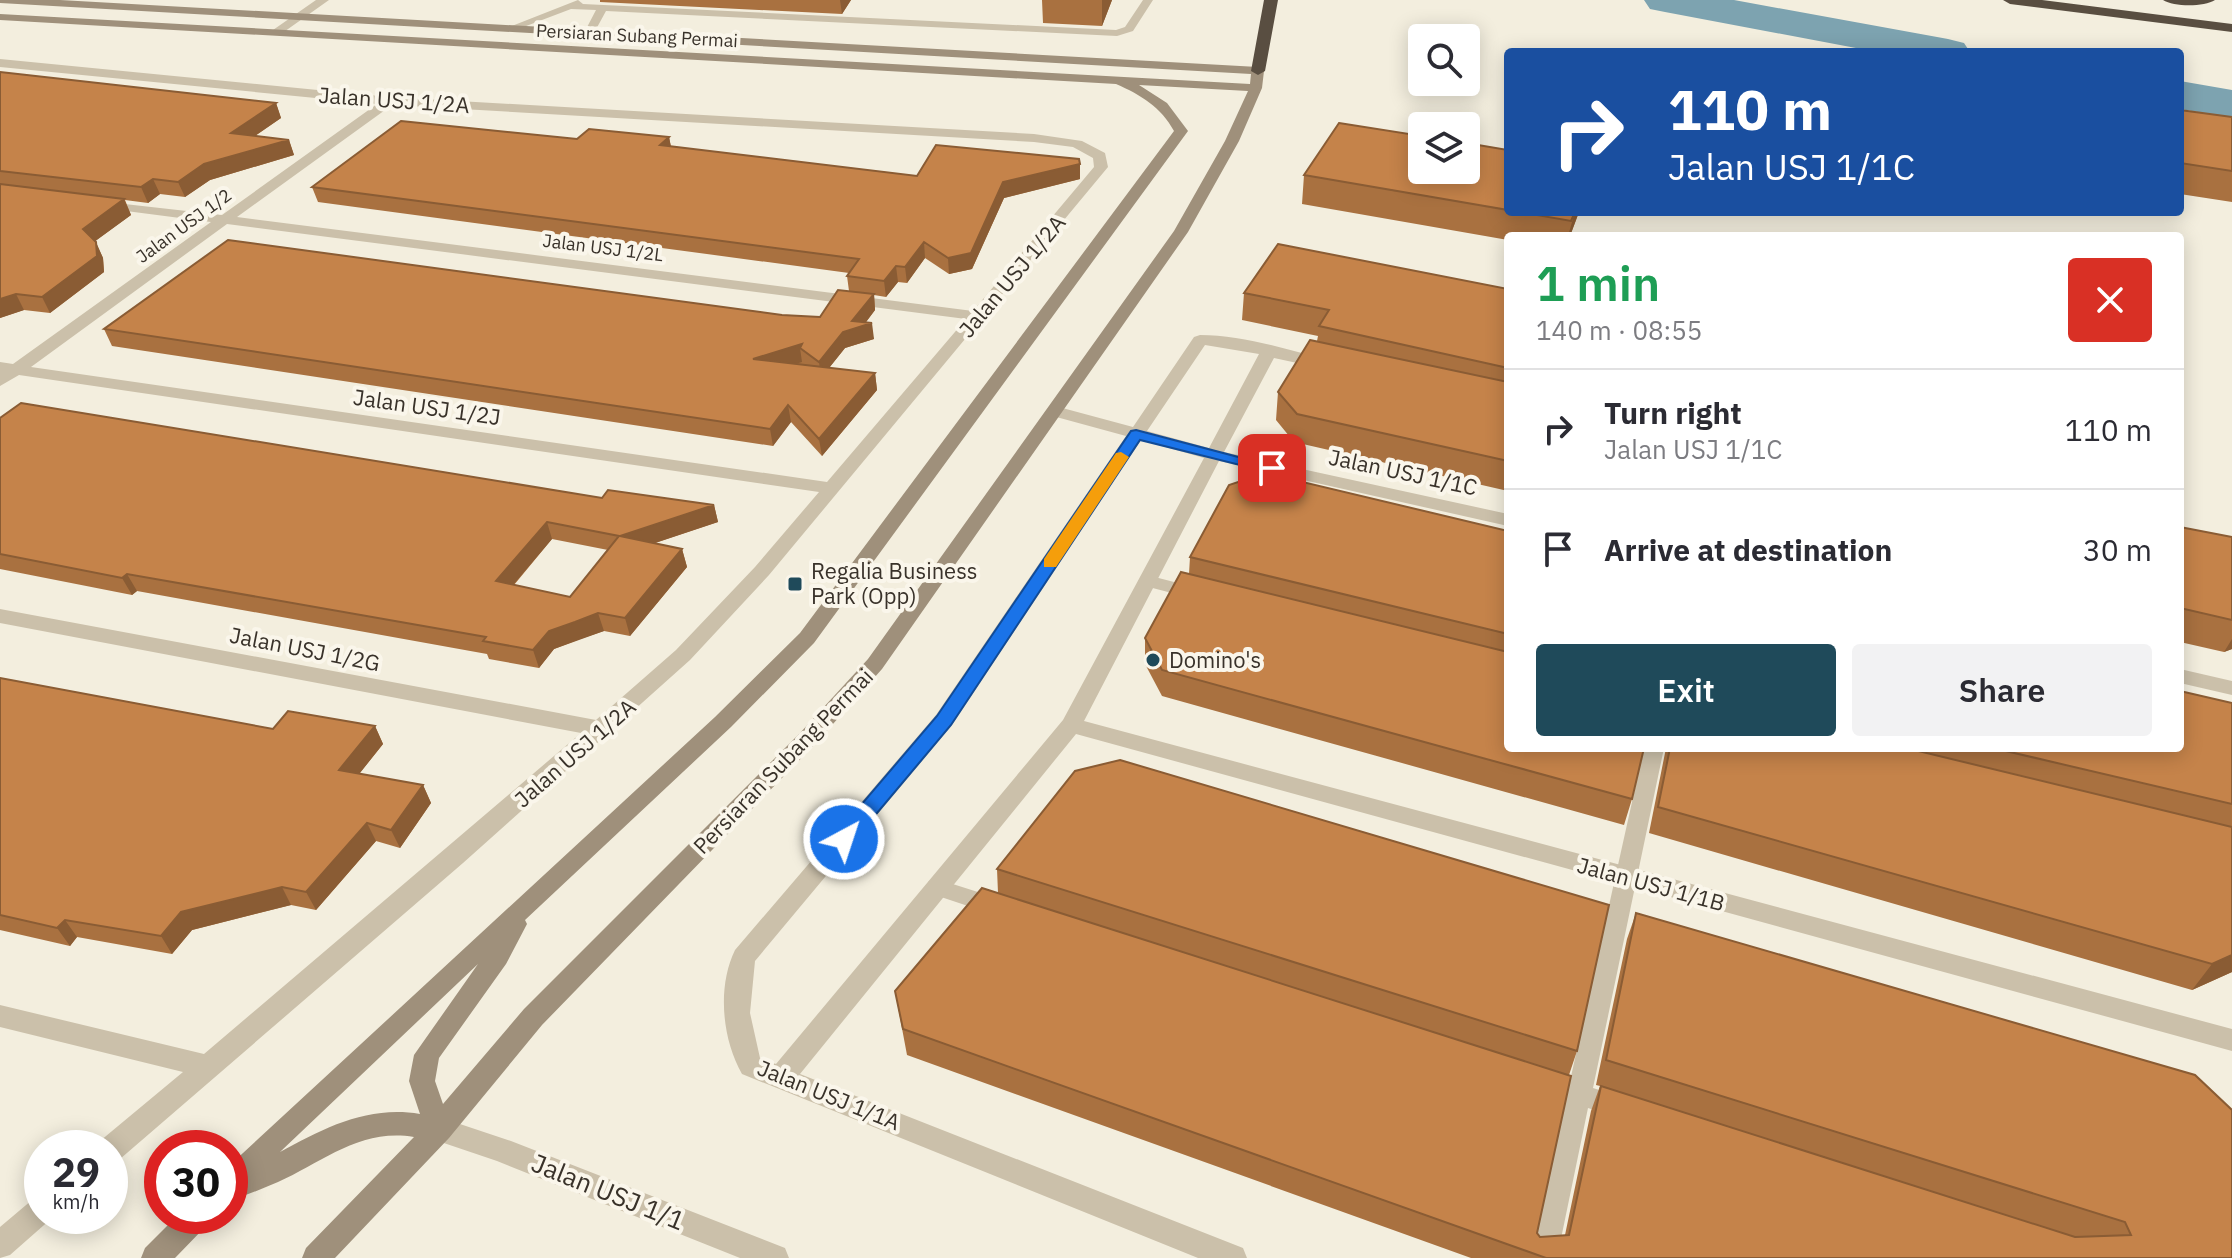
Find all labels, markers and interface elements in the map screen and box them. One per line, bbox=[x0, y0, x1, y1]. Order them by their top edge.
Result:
street label: Persiaran Subang Permai bbox=[536, 19, 739, 52]
map controls bbox=[1408, 24, 1480, 184]
button: search bbox=[1408, 24, 1480, 96]
text: 110 m bbox=[1668, 73, 1832, 145]
street label: Jalan USJ 1/2A bbox=[317, 80, 471, 119]
icon: right bbox=[1536, 80, 1640, 184]
button: layers bbox=[1408, 112, 1480, 184]
text: Jalan USJ 1/1C bbox=[1668, 143, 1915, 190]
street label: Jalan USJ 1/2 bbox=[131, 183, 236, 268]
street label: Jalan USJ 1/2A bbox=[952, 208, 1071, 343]
street label: Jalan USJ 1/2L bbox=[541, 229, 665, 266]
text: 1 min bbox=[1536, 252, 1660, 314]
button: close bbox=[2068, 258, 2152, 342]
text: 140 m · 08:55 bbox=[1536, 313, 1702, 347]
street label: Jalan USJ 1/2J bbox=[352, 382, 503, 431]
text: Turn right bbox=[1604, 393, 1742, 432]
icon: right bbox=[1536, 407, 1580, 451]
text: 110 m bbox=[2065, 410, 2152, 449]
text: Jalan USJ 1/1C bbox=[1604, 432, 1782, 466]
pin bbox=[1238, 434, 1306, 502]
street label: Jalan USJ 1/1C bbox=[1326, 442, 1480, 501]
icon: arrive bbox=[1250, 446, 1294, 490]
icon: arrive bbox=[1536, 527, 1580, 571]
text: Arrive at destination bbox=[1604, 530, 1892, 569]
text: 30 m bbox=[2083, 530, 2152, 569]
place label: Regalia Business Park (Opp) bbox=[811, 556, 978, 610]
marker: Regalia Business Park (Opp) bbox=[786, 575, 804, 593]
street label: Jalan USJ 1/2G bbox=[227, 620, 383, 677]
button: Exit bbox=[1536, 644, 1836, 736]
button: Share bbox=[1852, 644, 2152, 736]
place label: Domino's bbox=[1169, 645, 1261, 674]
marker: Domino's bbox=[1144, 651, 1162, 669]
street label: Persiaran Subang Permai bbox=[686, 662, 879, 860]
street label: Jalan USJ 1/2A bbox=[508, 692, 641, 813]
position arrow bbox=[802, 797, 886, 881]
street label: Jalan USJ 1/1B bbox=[1574, 850, 1728, 917]
street label: Jalan USJ 1/1A bbox=[754, 1053, 905, 1136]
speed limit sign: 30 bbox=[144, 1130, 248, 1234]
street label: Jalan USJ 1/1 bbox=[527, 1145, 690, 1237]
text: 29 bbox=[52, 1146, 100, 1198]
text: km/h bbox=[52, 1188, 100, 1215]

